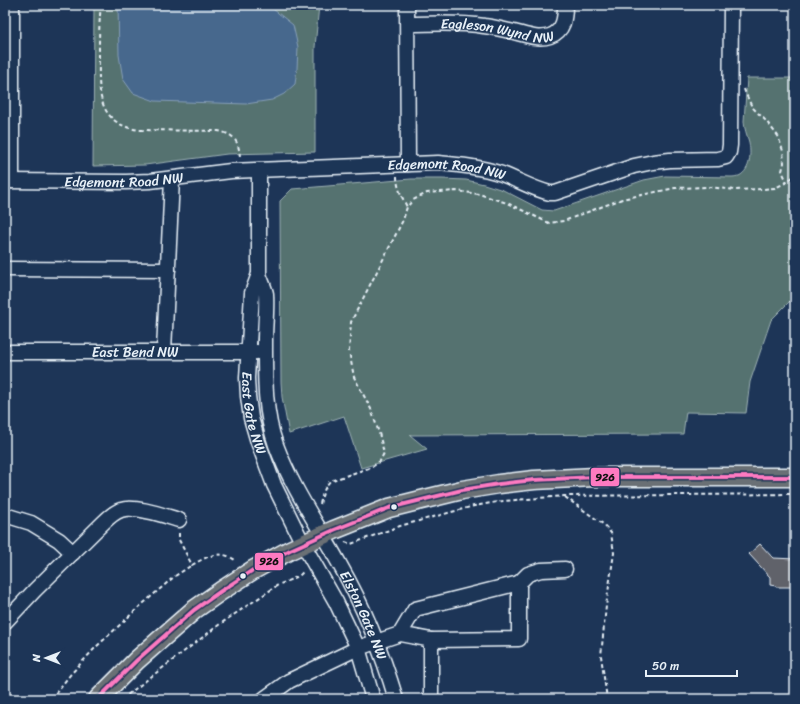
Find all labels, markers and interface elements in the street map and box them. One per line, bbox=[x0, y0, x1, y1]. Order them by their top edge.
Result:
street label: Eagleson Wynd NW bbox=[441, 11, 557, 51]
street label: Edgemont Road NW bbox=[387, 151, 509, 187]
street label: Edgemont Road NW bbox=[64, 165, 185, 195]
street label: East Bend NW bbox=[92, 340, 178, 365]
street label: East Gate NW bbox=[234, 371, 274, 458]
line badge: 926 bbox=[590, 467, 620, 487]
text: 926 bbox=[595, 468, 615, 487]
unlabelled marker bbox=[389, 502, 399, 512]
line badge: 926 bbox=[254, 552, 284, 571]
text: 926 bbox=[259, 552, 279, 571]
street label: Elston Gate NW bbox=[332, 566, 394, 663]
unlabelled marker bbox=[238, 571, 248, 581]
north arrow bbox=[26, 638, 66, 678]
scale bar bbox=[646, 652, 737, 678]
text: N bbox=[27, 654, 46, 663]
text: 50 m bbox=[652, 655, 679, 677]

